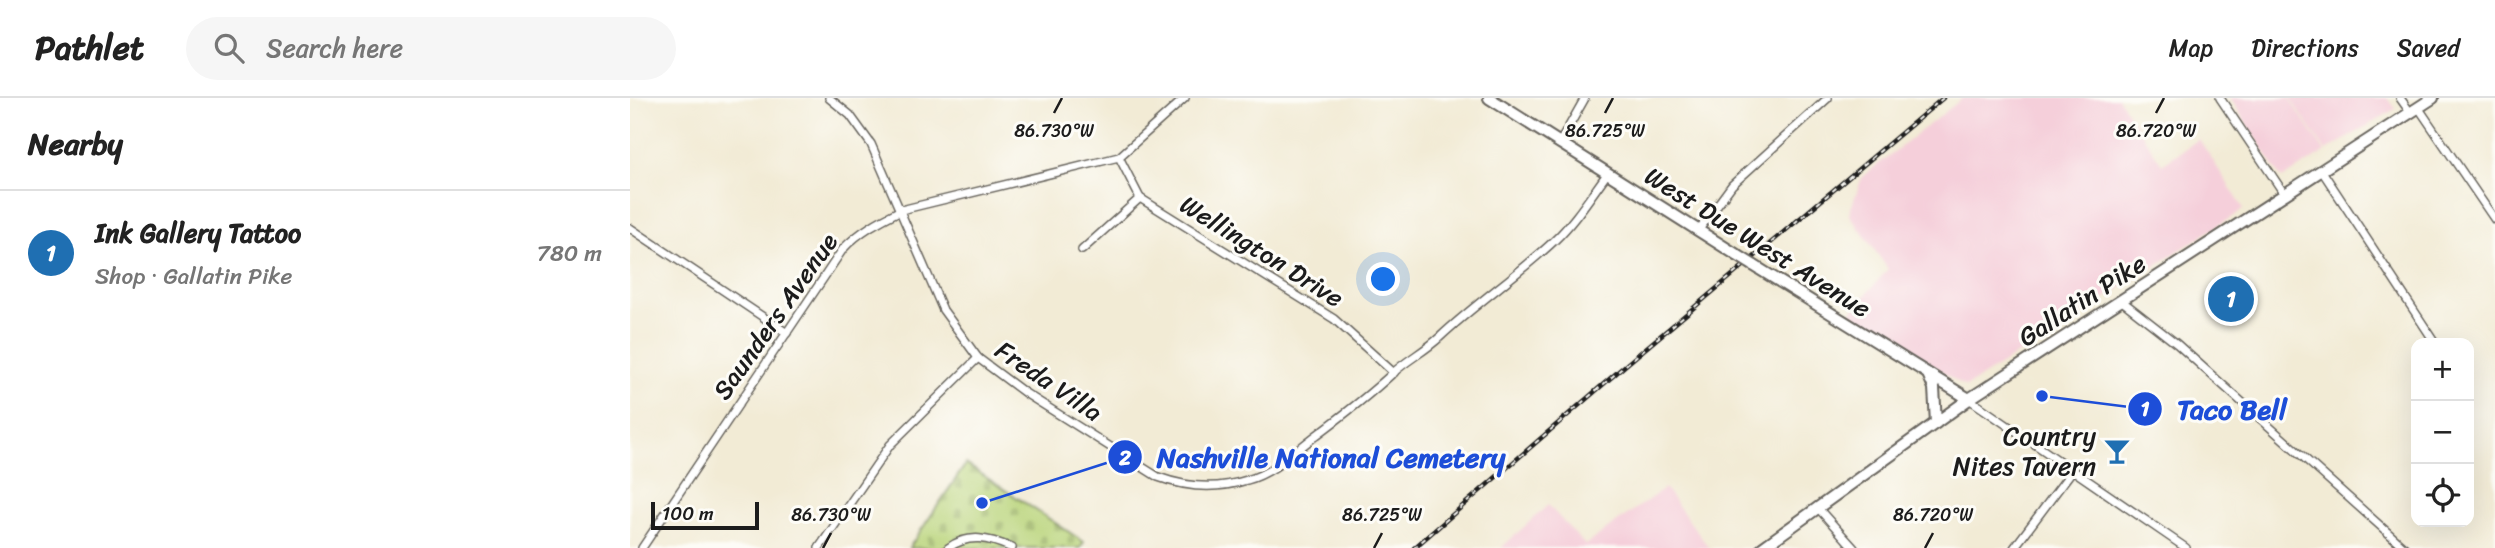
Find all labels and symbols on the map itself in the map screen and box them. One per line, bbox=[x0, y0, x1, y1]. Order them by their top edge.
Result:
text: 86.730°W bbox=[1014, 115, 1095, 147]
text: 86.725°W bbox=[1565, 115, 1646, 147]
text: 86.720°W bbox=[2116, 115, 2197, 147]
street label: West Due West Avenue bbox=[1635, 154, 1881, 330]
street label: Wellington Drive bbox=[1171, 182, 1353, 320]
street label: Saunders Avenue bbox=[700, 222, 850, 409]
street label: Gallatin Pike bbox=[2008, 241, 2156, 359]
your location bbox=[1366, 262, 1400, 296]
pin: 1 bbox=[2208, 273, 2254, 325]
street label: Freda Villa bbox=[985, 328, 1113, 434]
callout: Taco Bell bbox=[2127, 384, 2301, 433]
text: Taco Bell bbox=[2177, 385, 2288, 434]
text: 1 bbox=[2140, 390, 2150, 428]
place label: Country Nites Tavern bbox=[1953, 413, 2096, 489]
callout: Nashville National Cemetery bbox=[1107, 433, 1520, 482]
text: Nashville National Cemetery bbox=[1156, 433, 1506, 482]
bar icon: Country Nites Tavern bbox=[2102, 436, 2132, 466]
text: 2 bbox=[1118, 439, 1131, 477]
scale bar bbox=[651, 499, 760, 531]
text: 86.730°W bbox=[791, 499, 872, 531]
text: 86.725°W bbox=[1342, 499, 1423, 531]
text: 86.720°W bbox=[1893, 499, 1974, 531]

